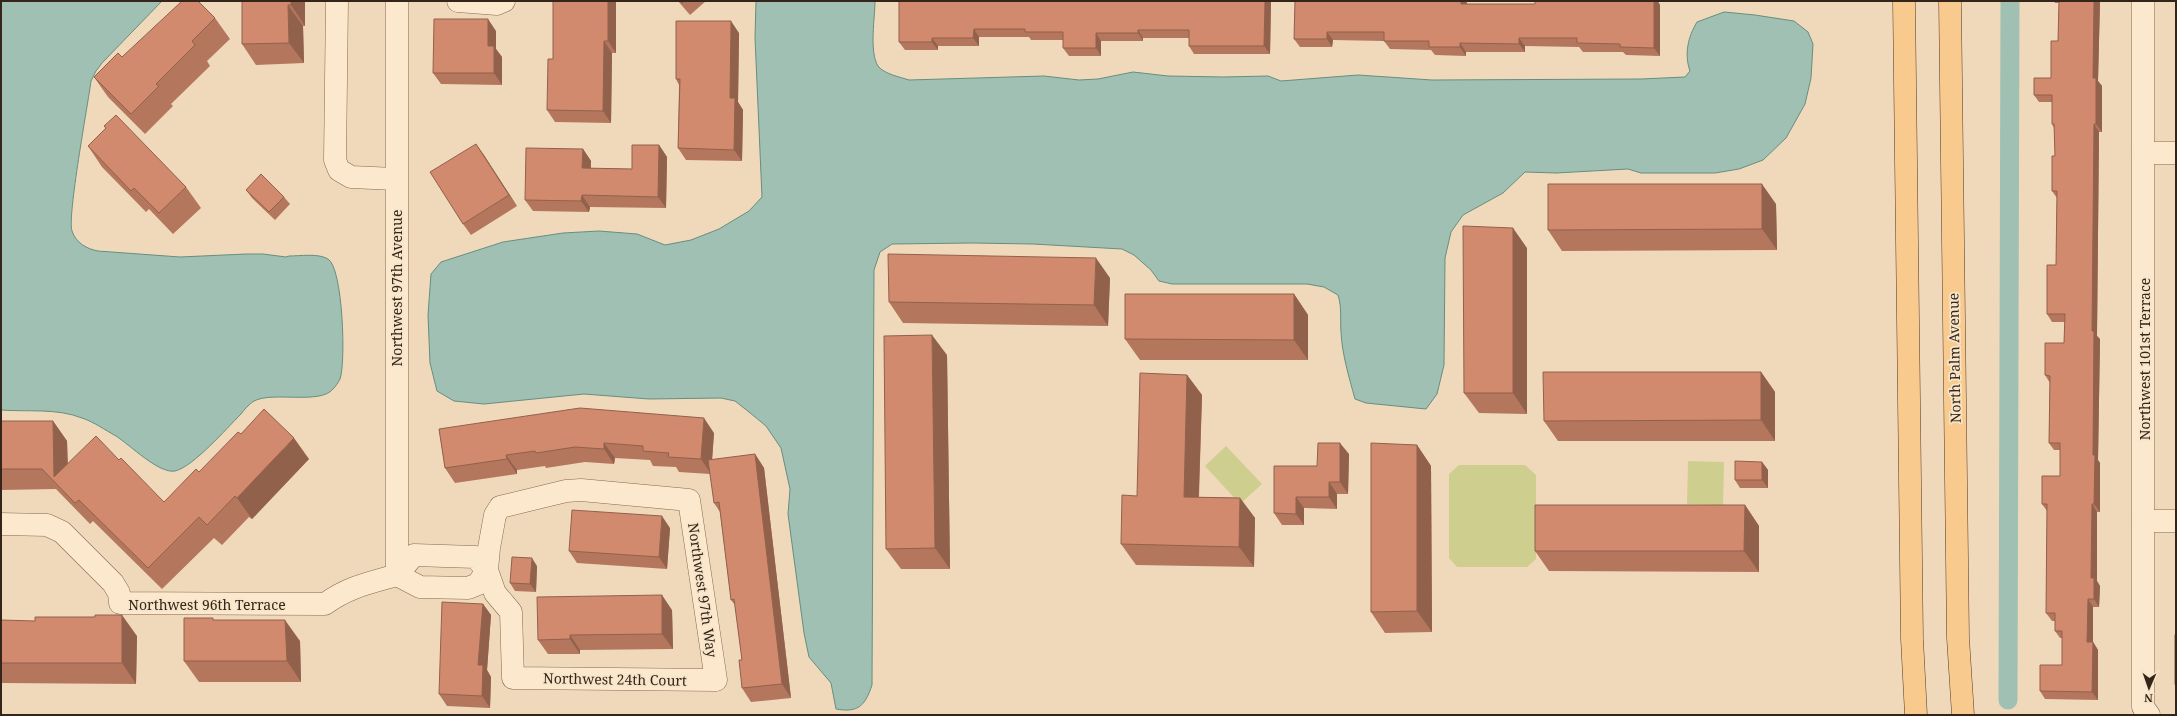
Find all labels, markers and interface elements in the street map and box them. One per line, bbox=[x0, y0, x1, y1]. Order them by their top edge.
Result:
street label: Northwest 97th Avenue bbox=[387, 210, 406, 366]
street label: Northwest 101st Terrace bbox=[2135, 278, 2154, 440]
street label: North Palm Avenue bbox=[1943, 293, 1965, 423]
street label: Northwest 97th Way bbox=[684, 521, 722, 659]
street label: Northwest 96th Terrace bbox=[128, 595, 286, 614]
street label: Northwest 24th Court bbox=[543, 668, 687, 690]
north arrow bbox=[2129, 668, 2169, 708]
text: N bbox=[2144, 691, 2153, 706]

